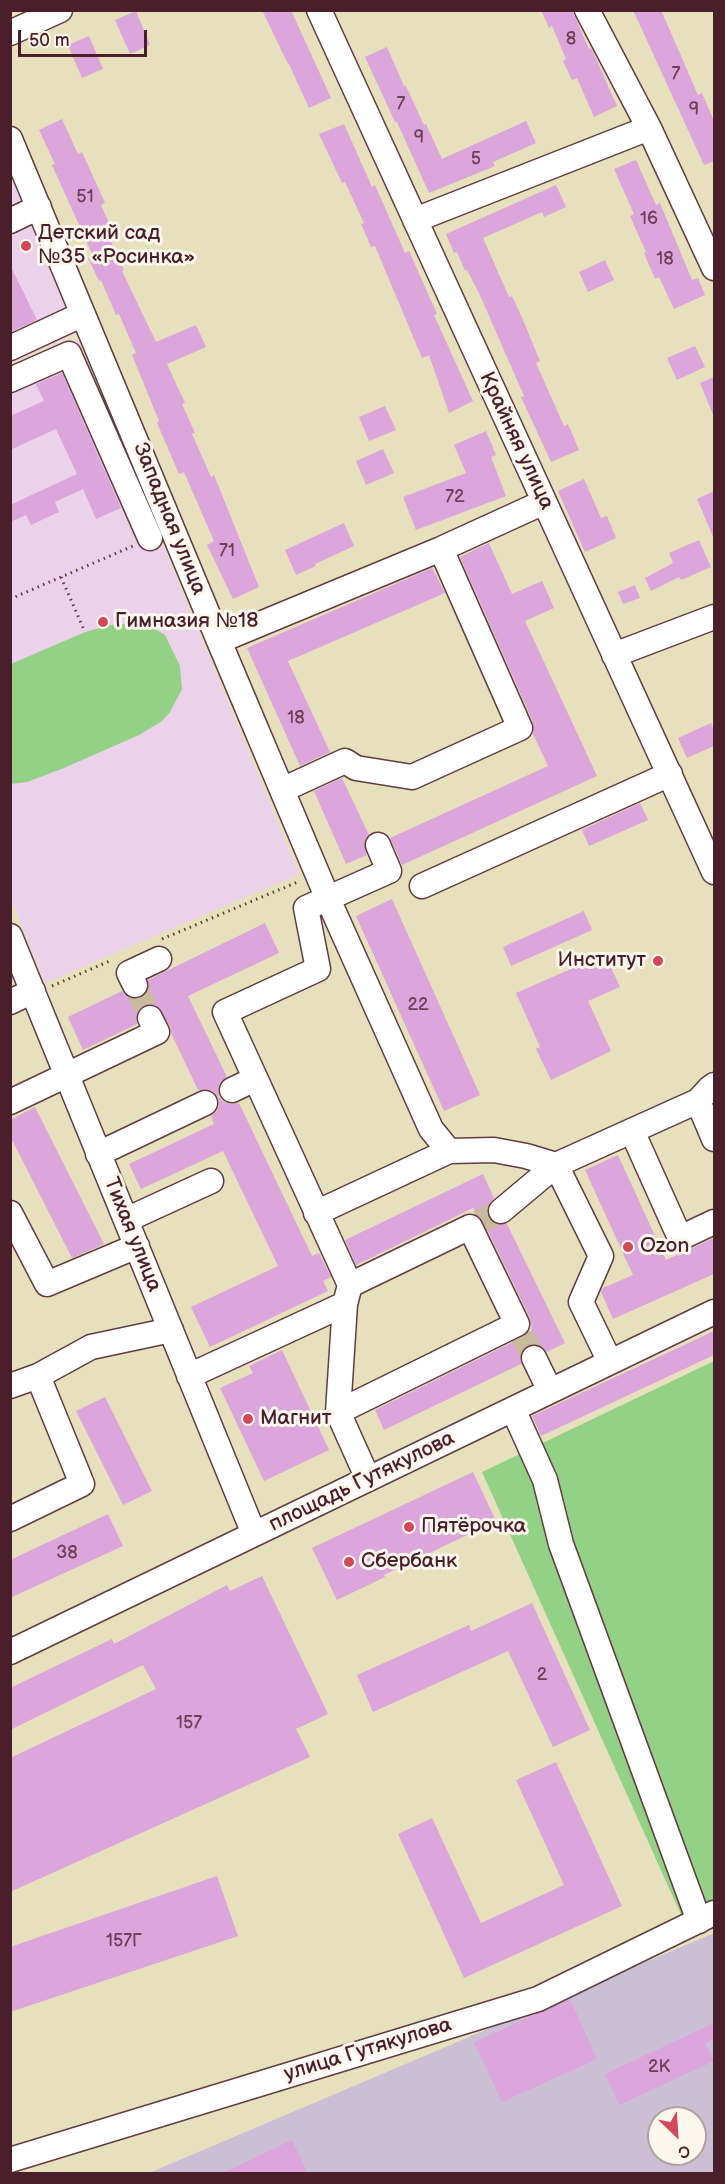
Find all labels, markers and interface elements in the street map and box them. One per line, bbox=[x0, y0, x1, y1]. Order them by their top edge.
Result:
scale bar bbox=[21, 18, 150, 56]
house number: 8 bbox=[566, 28, 576, 50]
text: 50 m bbox=[29, 30, 70, 51]
house number: 7 bbox=[672, 63, 680, 85]
house number: 7 bbox=[397, 93, 405, 115]
house number: 9 bbox=[689, 99, 699, 121]
house number: 9 bbox=[414, 127, 424, 149]
house number: 5 bbox=[471, 148, 481, 170]
house number: 51 bbox=[76, 186, 94, 208]
house number: 16 bbox=[640, 208, 658, 230]
place label: Детский сад №35 «Росинка» bbox=[38, 221, 195, 271]
marker: Детский сад №35 «Росинка» bbox=[19, 239, 33, 253]
house number: 18 bbox=[656, 248, 674, 270]
street label: Крайняя улица bbox=[473, 368, 559, 514]
street label: Западная улица bbox=[127, 439, 211, 599]
house number: 72 bbox=[445, 486, 465, 508]
house number: 71 bbox=[219, 540, 235, 562]
place label: Гимназия №18 bbox=[115, 609, 258, 635]
marker: Гимназия №18 bbox=[96, 615, 110, 629]
house number: 18 bbox=[287, 707, 305, 729]
place label: Институт bbox=[558, 948, 646, 974]
marker: Институт bbox=[651, 954, 665, 968]
house number: 22 bbox=[407, 994, 429, 1016]
street label: Тихая улица bbox=[98, 1174, 166, 1296]
place label: Ozon bbox=[640, 1234, 689, 1260]
marker: Ozon bbox=[621, 1240, 635, 1254]
place label: Магнит bbox=[260, 1406, 332, 1432]
marker: Магнит bbox=[241, 1412, 255, 1426]
street label: площадь Гутякулова bbox=[265, 1426, 459, 1538]
place label: Пятёрочка bbox=[421, 1514, 526, 1540]
marker: Пятёрочка bbox=[402, 1520, 416, 1534]
house number: 38 bbox=[56, 1542, 78, 1564]
place label: Сбербанк bbox=[361, 1549, 457, 1575]
marker: Сбербанк bbox=[342, 1555, 356, 1569]
house number: 2 bbox=[537, 1664, 547, 1686]
house number: 157 bbox=[176, 1712, 202, 1734]
house number: 157Г bbox=[106, 1930, 142, 1952]
street label: улица Гутякулова bbox=[281, 2013, 455, 2087]
house number: 2К bbox=[648, 2056, 670, 2078]
north arrow bbox=[647, 2106, 707, 2166]
text: С bbox=[675, 2140, 693, 2162]

